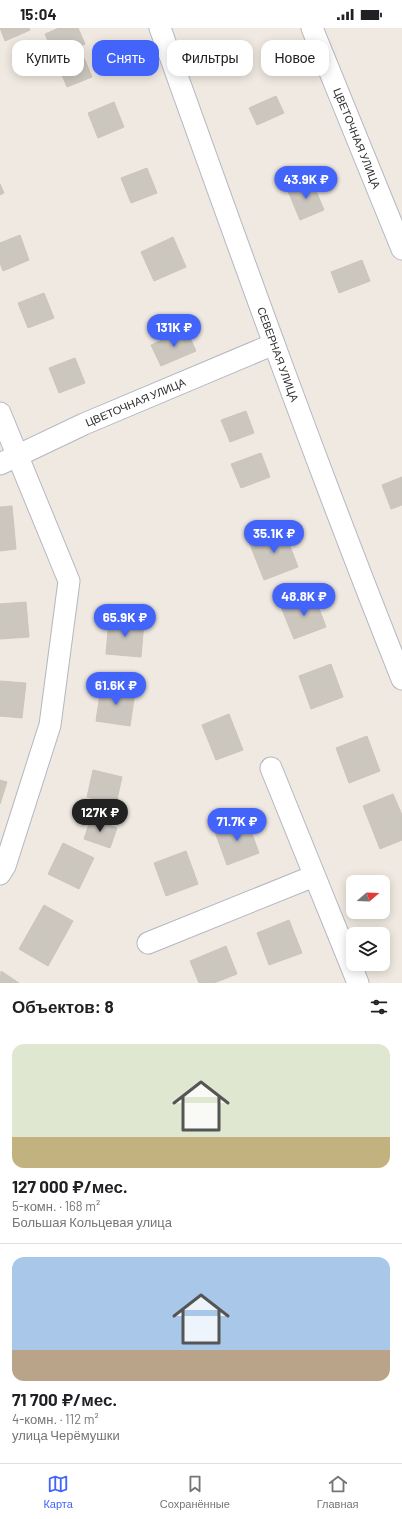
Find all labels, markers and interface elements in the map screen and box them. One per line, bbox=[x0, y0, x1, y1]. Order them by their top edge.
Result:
text: 15:04 bbox=[20, 5, 56, 23]
chip: Купить bbox=[12, 40, 84, 76]
chip: Снять bbox=[92, 40, 159, 76]
chip: Фильтры bbox=[167, 40, 253, 76]
chip: Новое bbox=[261, 40, 329, 76]
street label: ЦВЕТОЧНАЯ УЛИЦА bbox=[331, 86, 384, 191]
pin: 43.9K ₽ bbox=[269, 166, 343, 200]
text: 43.9K ₽ bbox=[283, 171, 329, 187]
street label: СЕВЕРНАЯ УЛИЦА bbox=[255, 305, 302, 404]
pin: 131K ₽ bbox=[141, 314, 207, 348]
text: 131K ₽ bbox=[156, 319, 192, 335]
street label: ЦВЕТОЧНАЯ УЛИЦА bbox=[83, 375, 188, 429]
pin: 35.1K ₽ bbox=[237, 520, 311, 554]
text: 35.1K ₽ bbox=[253, 525, 295, 541]
pin: 48.8K ₽ bbox=[267, 583, 341, 617]
text: 48.8K ₽ bbox=[281, 588, 327, 604]
pin: 65.9K ₽ bbox=[88, 604, 162, 638]
text: 65.9K ₽ bbox=[103, 609, 147, 625]
pin: 61.6K ₽ bbox=[79, 672, 153, 706]
text: 61.6K ₽ bbox=[95, 677, 137, 693]
pin: 127K ₽ bbox=[67, 799, 133, 833]
text: 127K ₽ bbox=[81, 804, 119, 820]
pin: 71.7K ₽ bbox=[200, 808, 274, 842]
text: 71.7K ₽ bbox=[217, 813, 257, 829]
north arrow bbox=[346, 875, 390, 919]
map controls bbox=[346, 875, 390, 971]
button: layers bbox=[346, 927, 390, 971]
text: Объектов: 8 bbox=[12, 996, 114, 1016]
icon: filters bbox=[368, 996, 390, 1018]
icon: home bbox=[165, 1070, 237, 1142]
text: 127 000 ₽/мес. bbox=[12, 1176, 128, 1196]
text: 5-комн. · 168 m² bbox=[12, 1198, 100, 1214]
text: Большая Кольцевая улица bbox=[12, 1214, 172, 1230]
icon: home bbox=[165, 1283, 237, 1355]
text: 71 700 ₽/мес. bbox=[12, 1389, 117, 1409]
text: 4-комн. · 112 m² bbox=[12, 1411, 99, 1427]
text: улица Черёмушки bbox=[12, 1427, 120, 1443]
tab: Карта bbox=[43, 1473, 73, 1510]
tab: Сохранённые bbox=[160, 1473, 230, 1510]
tab: Главная bbox=[317, 1473, 359, 1510]

